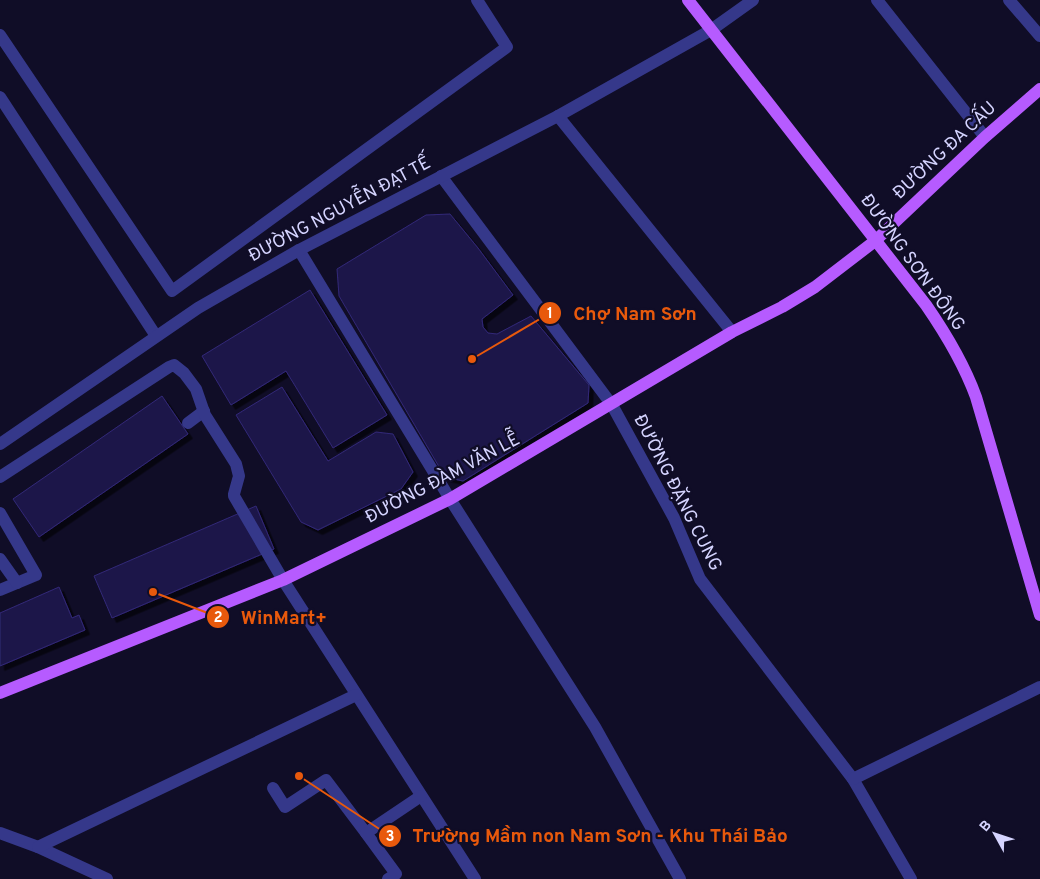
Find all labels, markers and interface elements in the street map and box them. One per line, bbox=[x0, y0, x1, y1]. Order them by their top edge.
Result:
street label: ĐƯỜNG ĐA CẤU bbox=[885, 94, 1002, 205]
street label: ĐƯỜNG NGUYỄN ĐẠT TẾ bbox=[243, 147, 437, 268]
street label: ĐƯỜNG SƠN ĐÔNG bbox=[855, 189, 971, 336]
callout: Chợ Nam Sơn bbox=[538, 296, 706, 330]
text: Chợ Nam Sơn bbox=[573, 303, 697, 327]
text: 1 bbox=[547, 305, 553, 324]
street label: ĐƯỜNG ĐẶNG CUNG bbox=[628, 410, 728, 575]
street label: ĐƯỜNG ĐÀM VĂN LỄ bbox=[359, 424, 524, 530]
callout: WinMart+ bbox=[205, 600, 337, 634]
text: WinMart+ bbox=[241, 607, 327, 631]
text: 2 bbox=[213, 609, 223, 628]
north arrow bbox=[970, 809, 1020, 859]
text: B bbox=[977, 817, 996, 836]
callout: Trường Mầm non Nam Sơn - Khu Thái Bảo bbox=[377, 819, 798, 853]
text: Trường Mầm non Nam Sơn - Khu Thái Bảo bbox=[412, 825, 788, 849]
text: 3 bbox=[386, 828, 395, 847]

